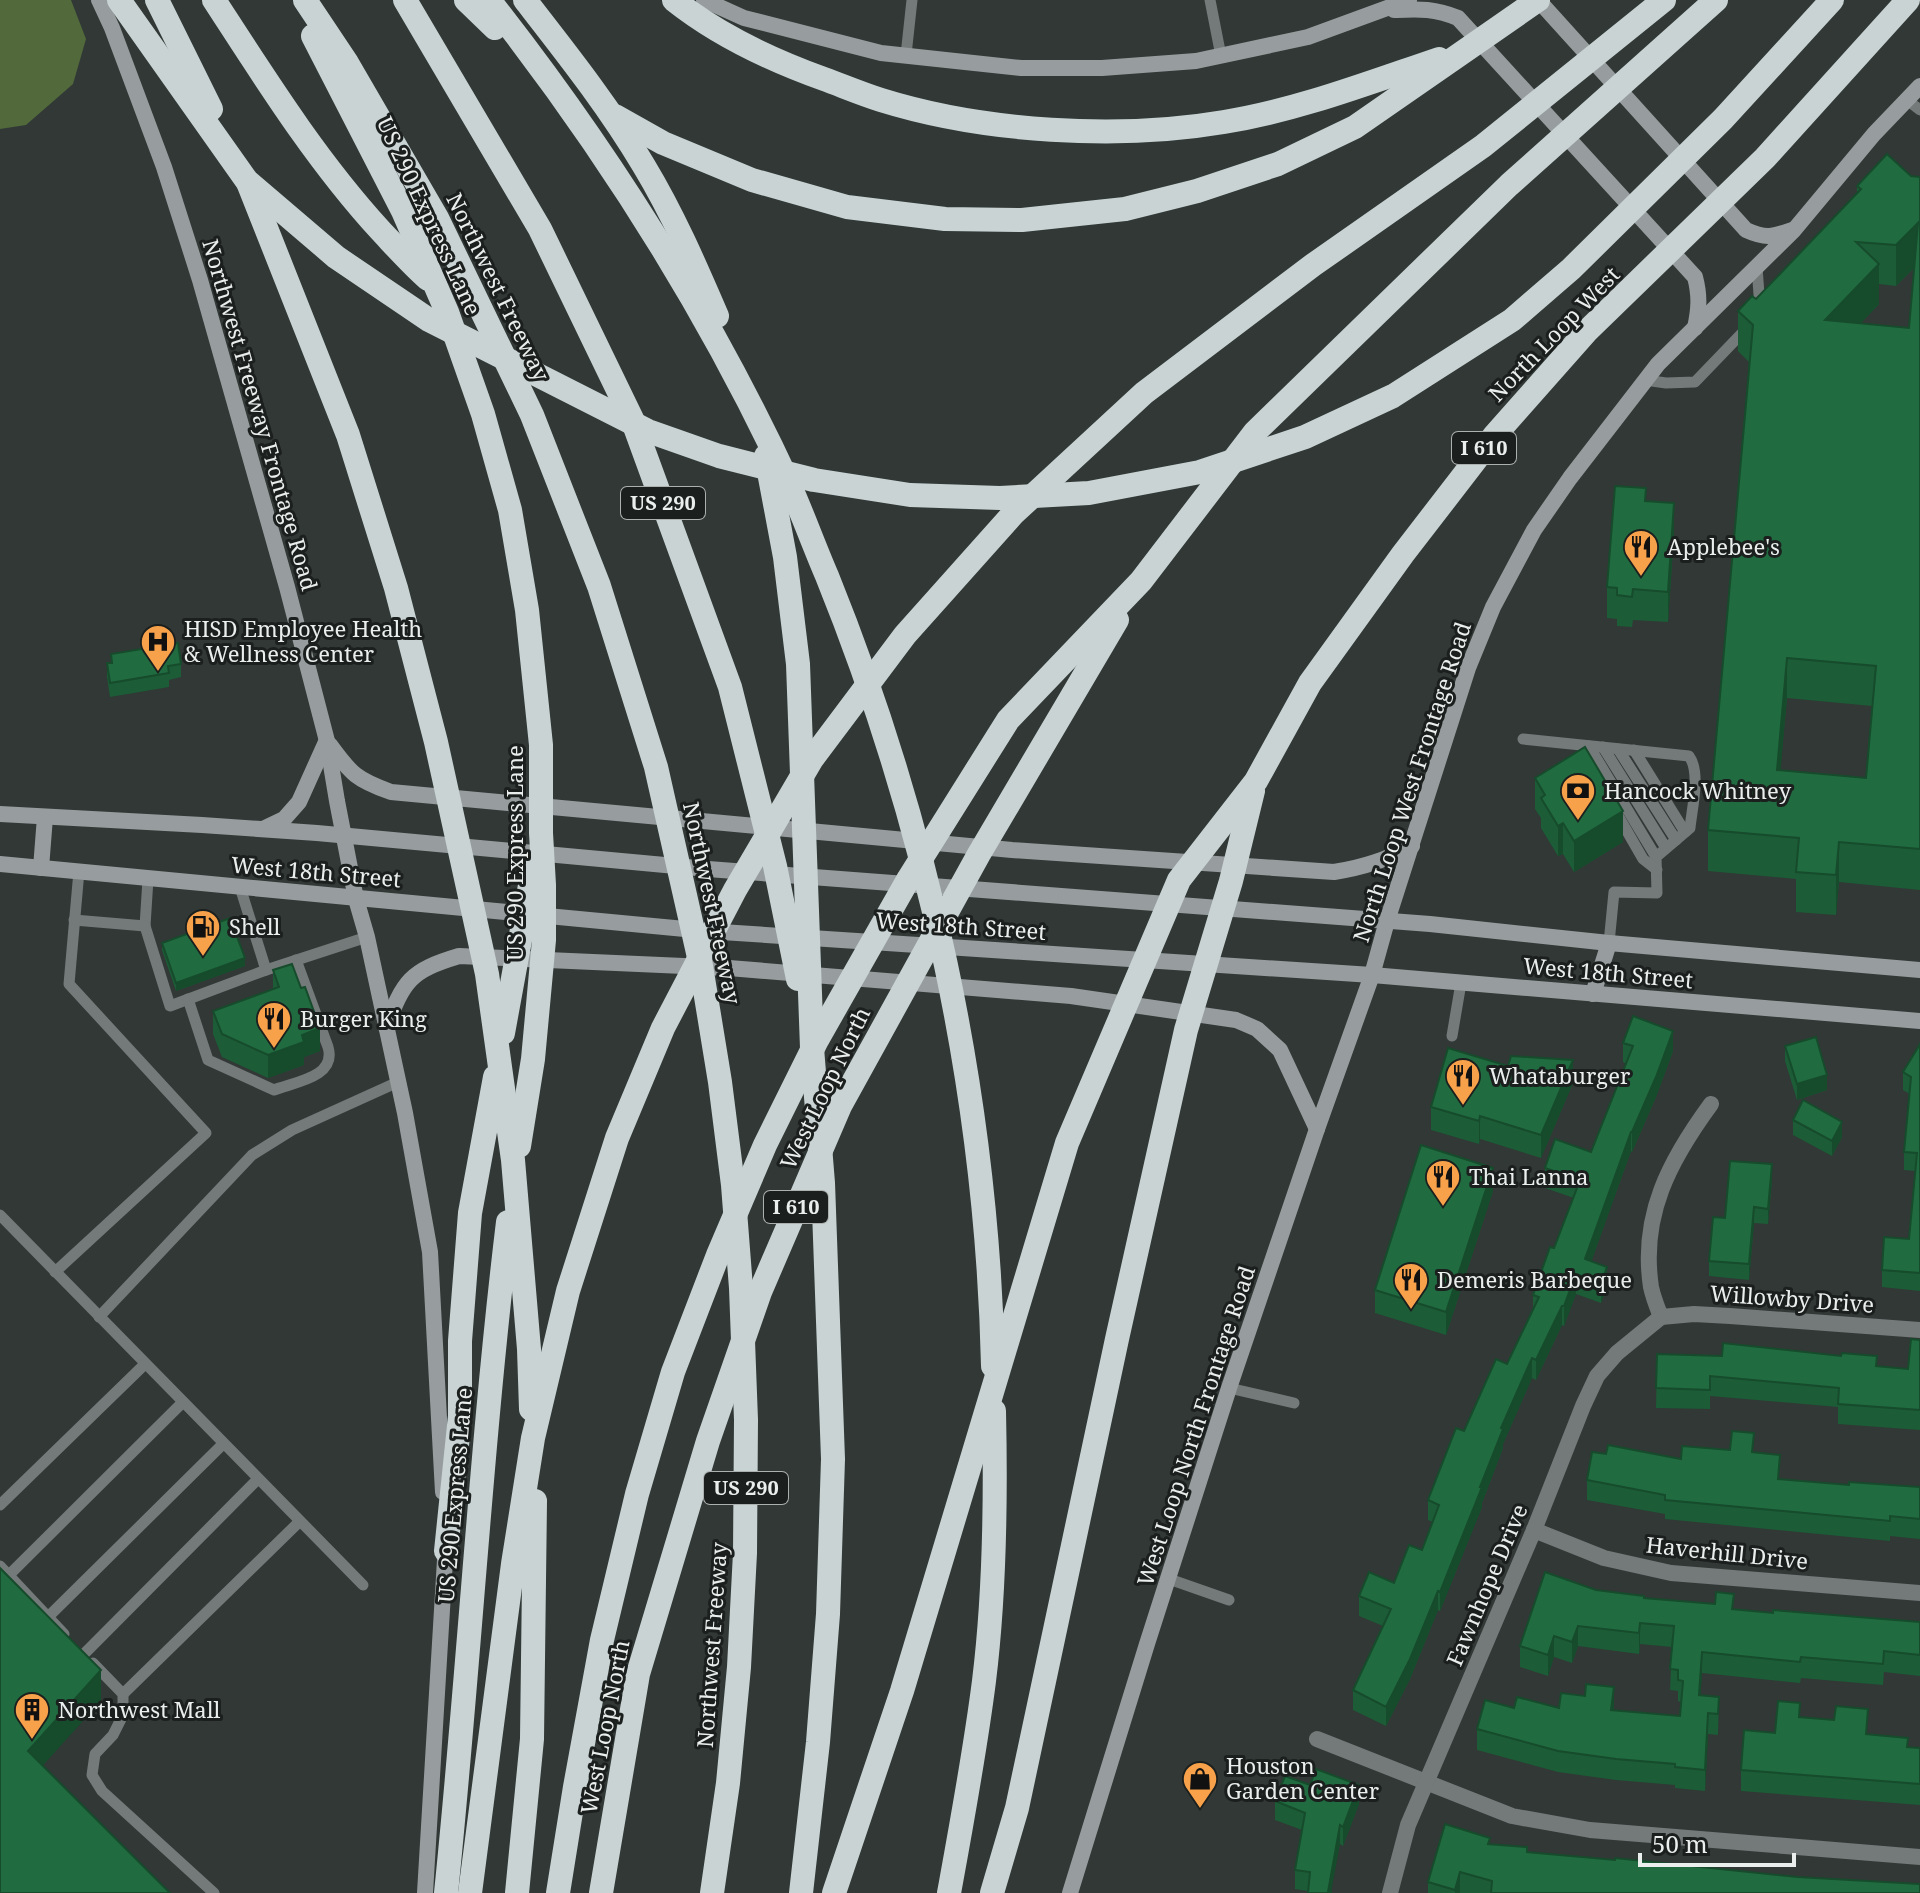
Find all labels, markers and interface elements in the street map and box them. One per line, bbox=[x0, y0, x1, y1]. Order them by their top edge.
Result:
street label: US 290 Express Lane bbox=[371, 111, 489, 320]
street label: Northwest Freeway bbox=[440, 187, 558, 386]
street label: Northwest Freeway Frontage Road bbox=[196, 235, 326, 594]
street label: North Loop West bbox=[1481, 259, 1626, 407]
road number: I 610 bbox=[1452, 432, 1516, 464]
road number: US 290 bbox=[621, 487, 705, 519]
restaurant icon: Applebee's bbox=[1622, 528, 1660, 578]
place label: Applebee's bbox=[1667, 531, 1780, 561]
place label: HISD Employee Health & Wellness Center bbox=[184, 613, 422, 668]
street label: North Loop West Frontage Road bbox=[1345, 617, 1477, 946]
hospital icon: HISD Employee Health & Wellness Center bbox=[139, 623, 177, 673]
street label: US 290 Express Lane bbox=[499, 745, 529, 961]
bank icon: Hancock Whitney bbox=[1559, 772, 1597, 822]
place label: Hancock Whitney bbox=[1604, 775, 1792, 805]
street label: Northwest Freeway bbox=[677, 799, 749, 1007]
street label: West 18th Street bbox=[230, 849, 402, 893]
street label: West 18th Street bbox=[875, 904, 1047, 946]
fuel station icon: Shell bbox=[184, 908, 222, 958]
place label: Shell bbox=[229, 911, 281, 941]
street label: West 18th Street bbox=[1522, 950, 1694, 994]
restaurant icon: Burger King bbox=[255, 1000, 293, 1050]
street label: West Loop North bbox=[772, 1002, 876, 1174]
place label: Burger King bbox=[300, 1003, 427, 1033]
restaurant icon: Whataburger bbox=[1444, 1057, 1482, 1107]
place label: Whataburger bbox=[1489, 1060, 1631, 1090]
restaurant icon: Thai Lanna bbox=[1424, 1158, 1462, 1208]
place label: Thai Lanna bbox=[1469, 1161, 1588, 1191]
road number: I 610 bbox=[764, 1191, 828, 1223]
street label: West Loop North Frontage Road bbox=[1129, 1261, 1261, 1590]
restaurant icon: Demeris Barbeque bbox=[1392, 1261, 1430, 1311]
place label: Demeris Barbeque bbox=[1437, 1264, 1632, 1294]
street label: Willowby Drive bbox=[1709, 1277, 1875, 1319]
street label: US 290 Express Lane bbox=[430, 1386, 478, 1604]
road number: US 290 bbox=[704, 1472, 788, 1504]
street label: Fawnhope Drive bbox=[1438, 1499, 1534, 1670]
street label: Haverhill Drive bbox=[1644, 1529, 1810, 1575]
street label: Northwest Freeway bbox=[689, 1541, 733, 1749]
street label: West Loop North bbox=[572, 1637, 636, 1816]
building icon: Northwest Mall bbox=[13, 1691, 51, 1741]
place label: Northwest Mall bbox=[58, 1694, 221, 1724]
place label: Houston Garden Center bbox=[1226, 1750, 1380, 1805]
shop icon: Houston Garden Center bbox=[1181, 1760, 1219, 1810]
scale bar bbox=[1640, 1817, 1794, 1867]
text: 50 m bbox=[1652, 1827, 1708, 1860]

